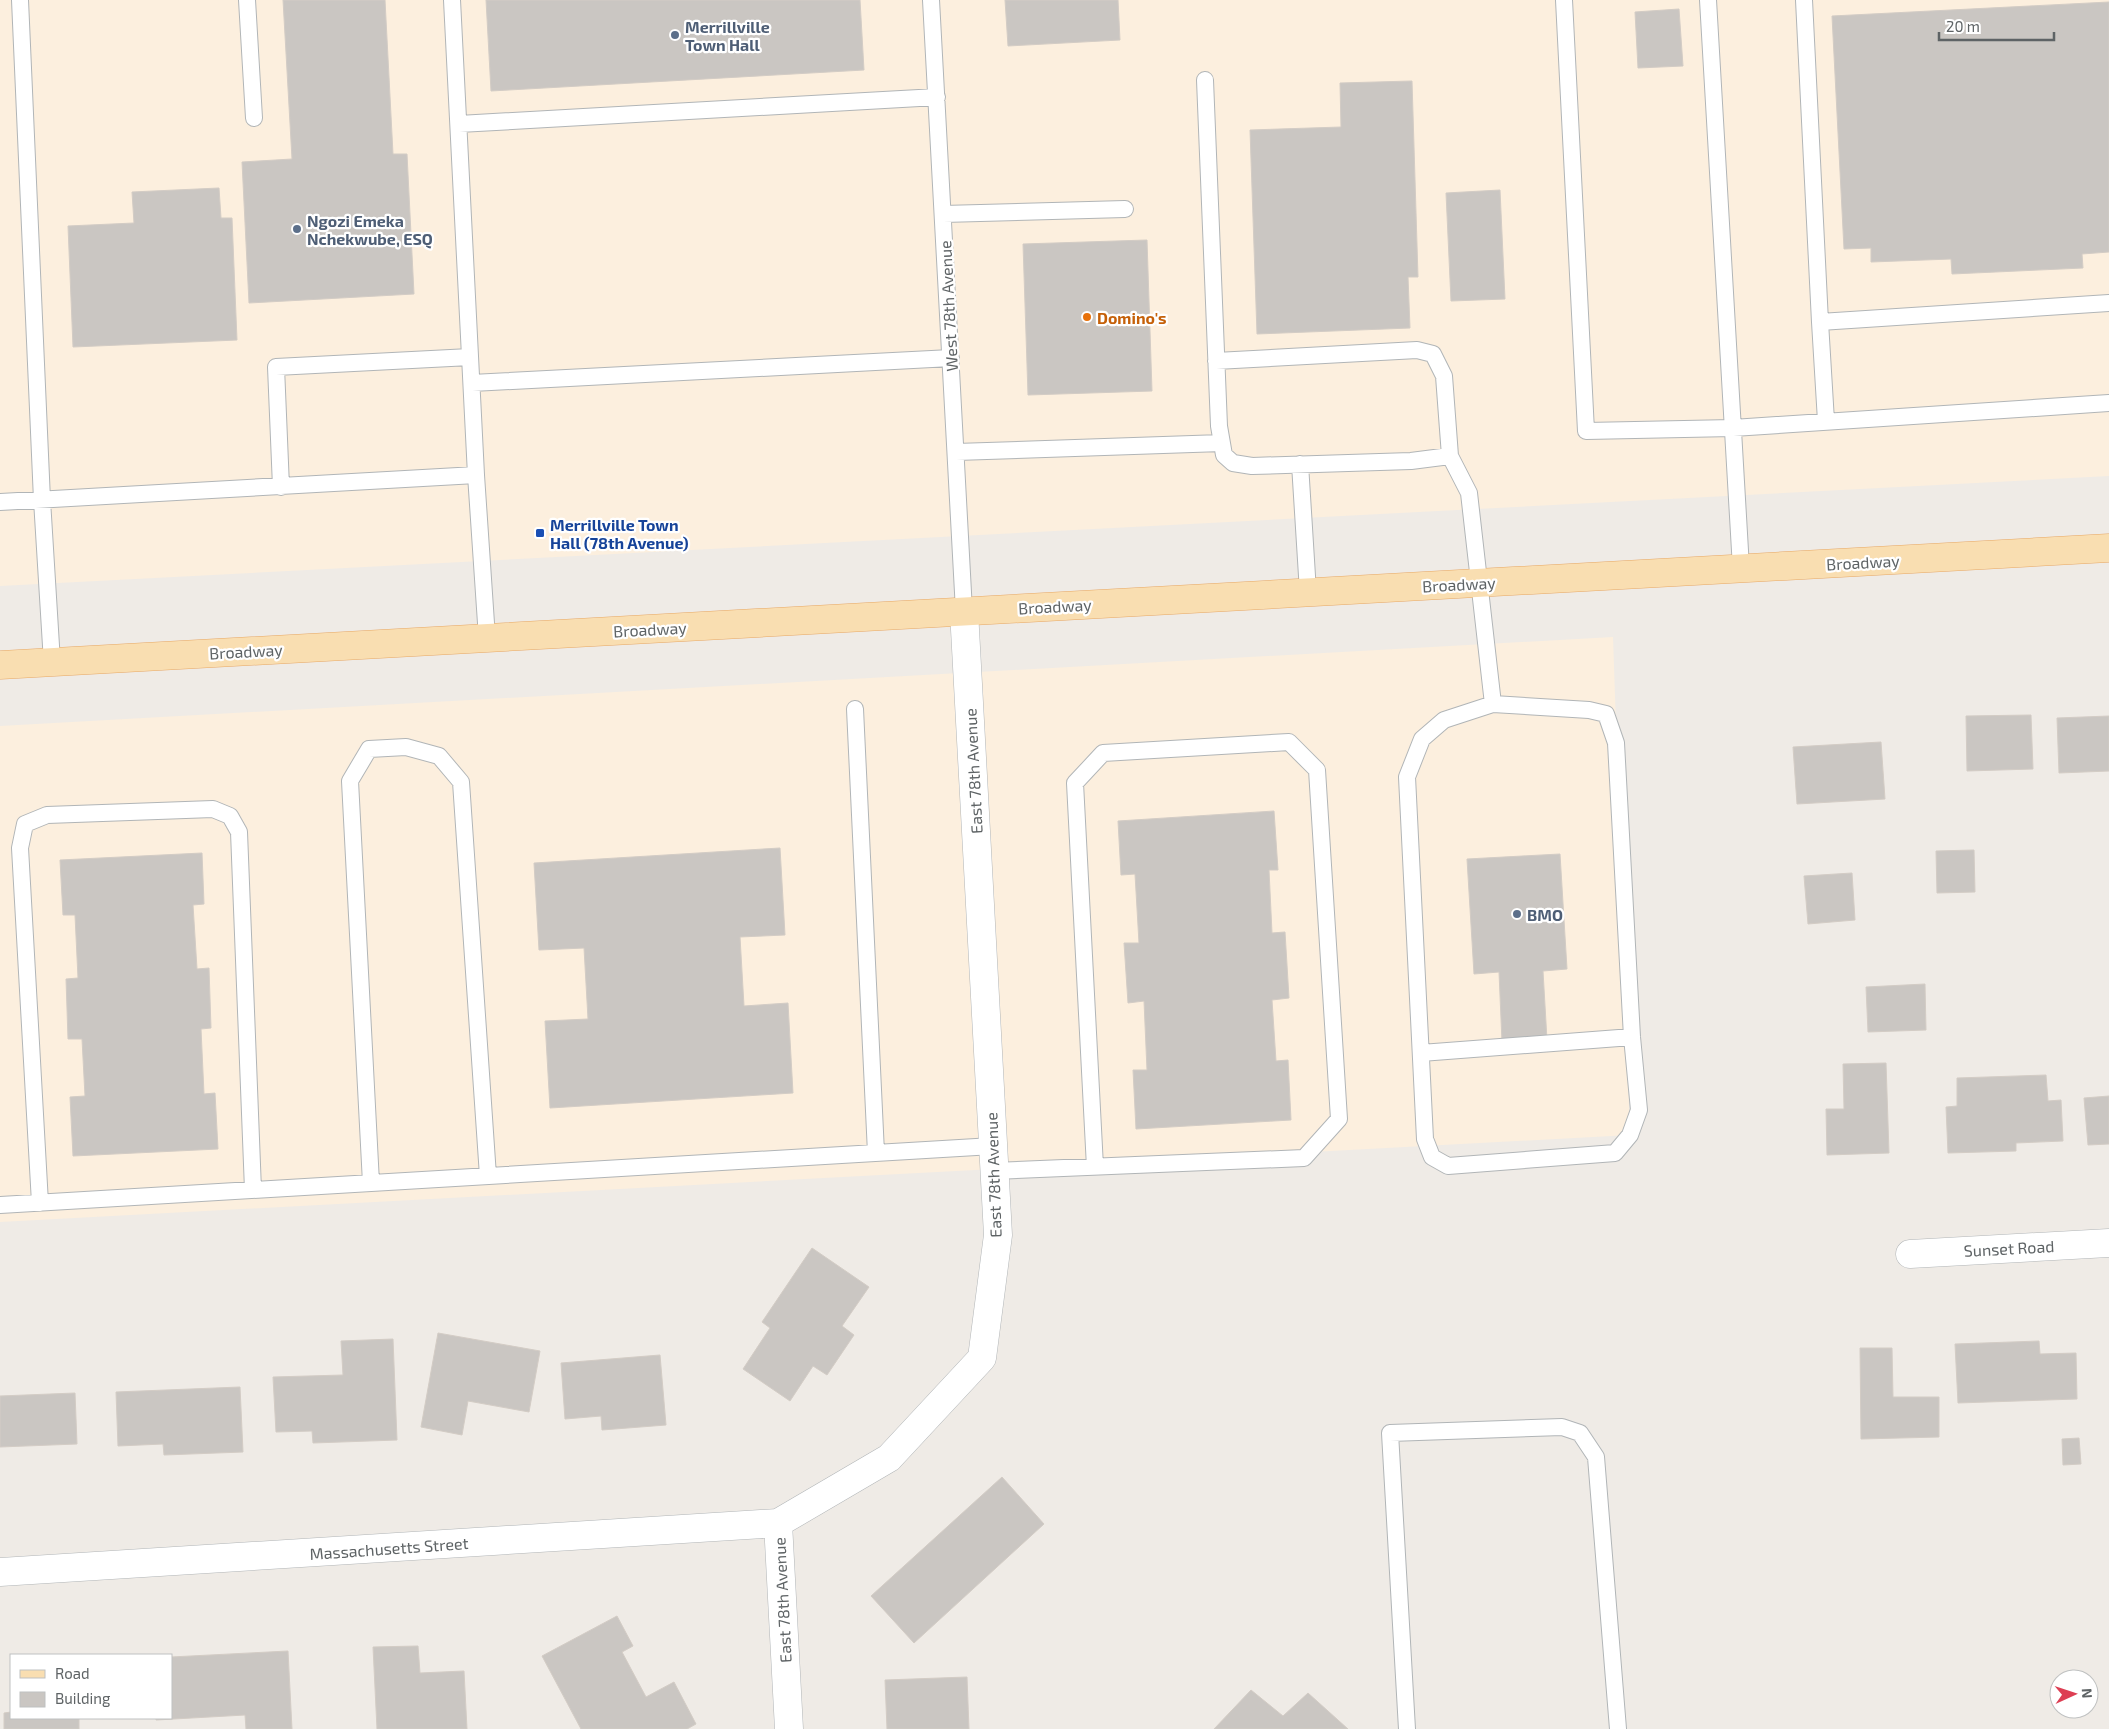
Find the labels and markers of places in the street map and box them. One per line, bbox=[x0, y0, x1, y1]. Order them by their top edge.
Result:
place label: Merrillville Town Hall bbox=[685, 17, 770, 54]
marker: Merrillville Town Hall bbox=[669, 29, 681, 41]
place label: Ngozi Emeka Nchekwube, ESQ bbox=[307, 211, 433, 249]
marker: Ngozi Emeka Nchekwube, ESQ bbox=[291, 223, 303, 235]
place label: Domino's bbox=[1097, 308, 1167, 327]
marker: Domino's bbox=[1081, 311, 1093, 323]
place label: Merrillville Town Hall (78th Avenue) bbox=[550, 515, 689, 552]
marker: Merrillville Town Hall (78th Avenue) bbox=[534, 527, 546, 539]
place label: BMO bbox=[1527, 905, 1563, 924]
marker: BMO bbox=[1511, 908, 1523, 920]

